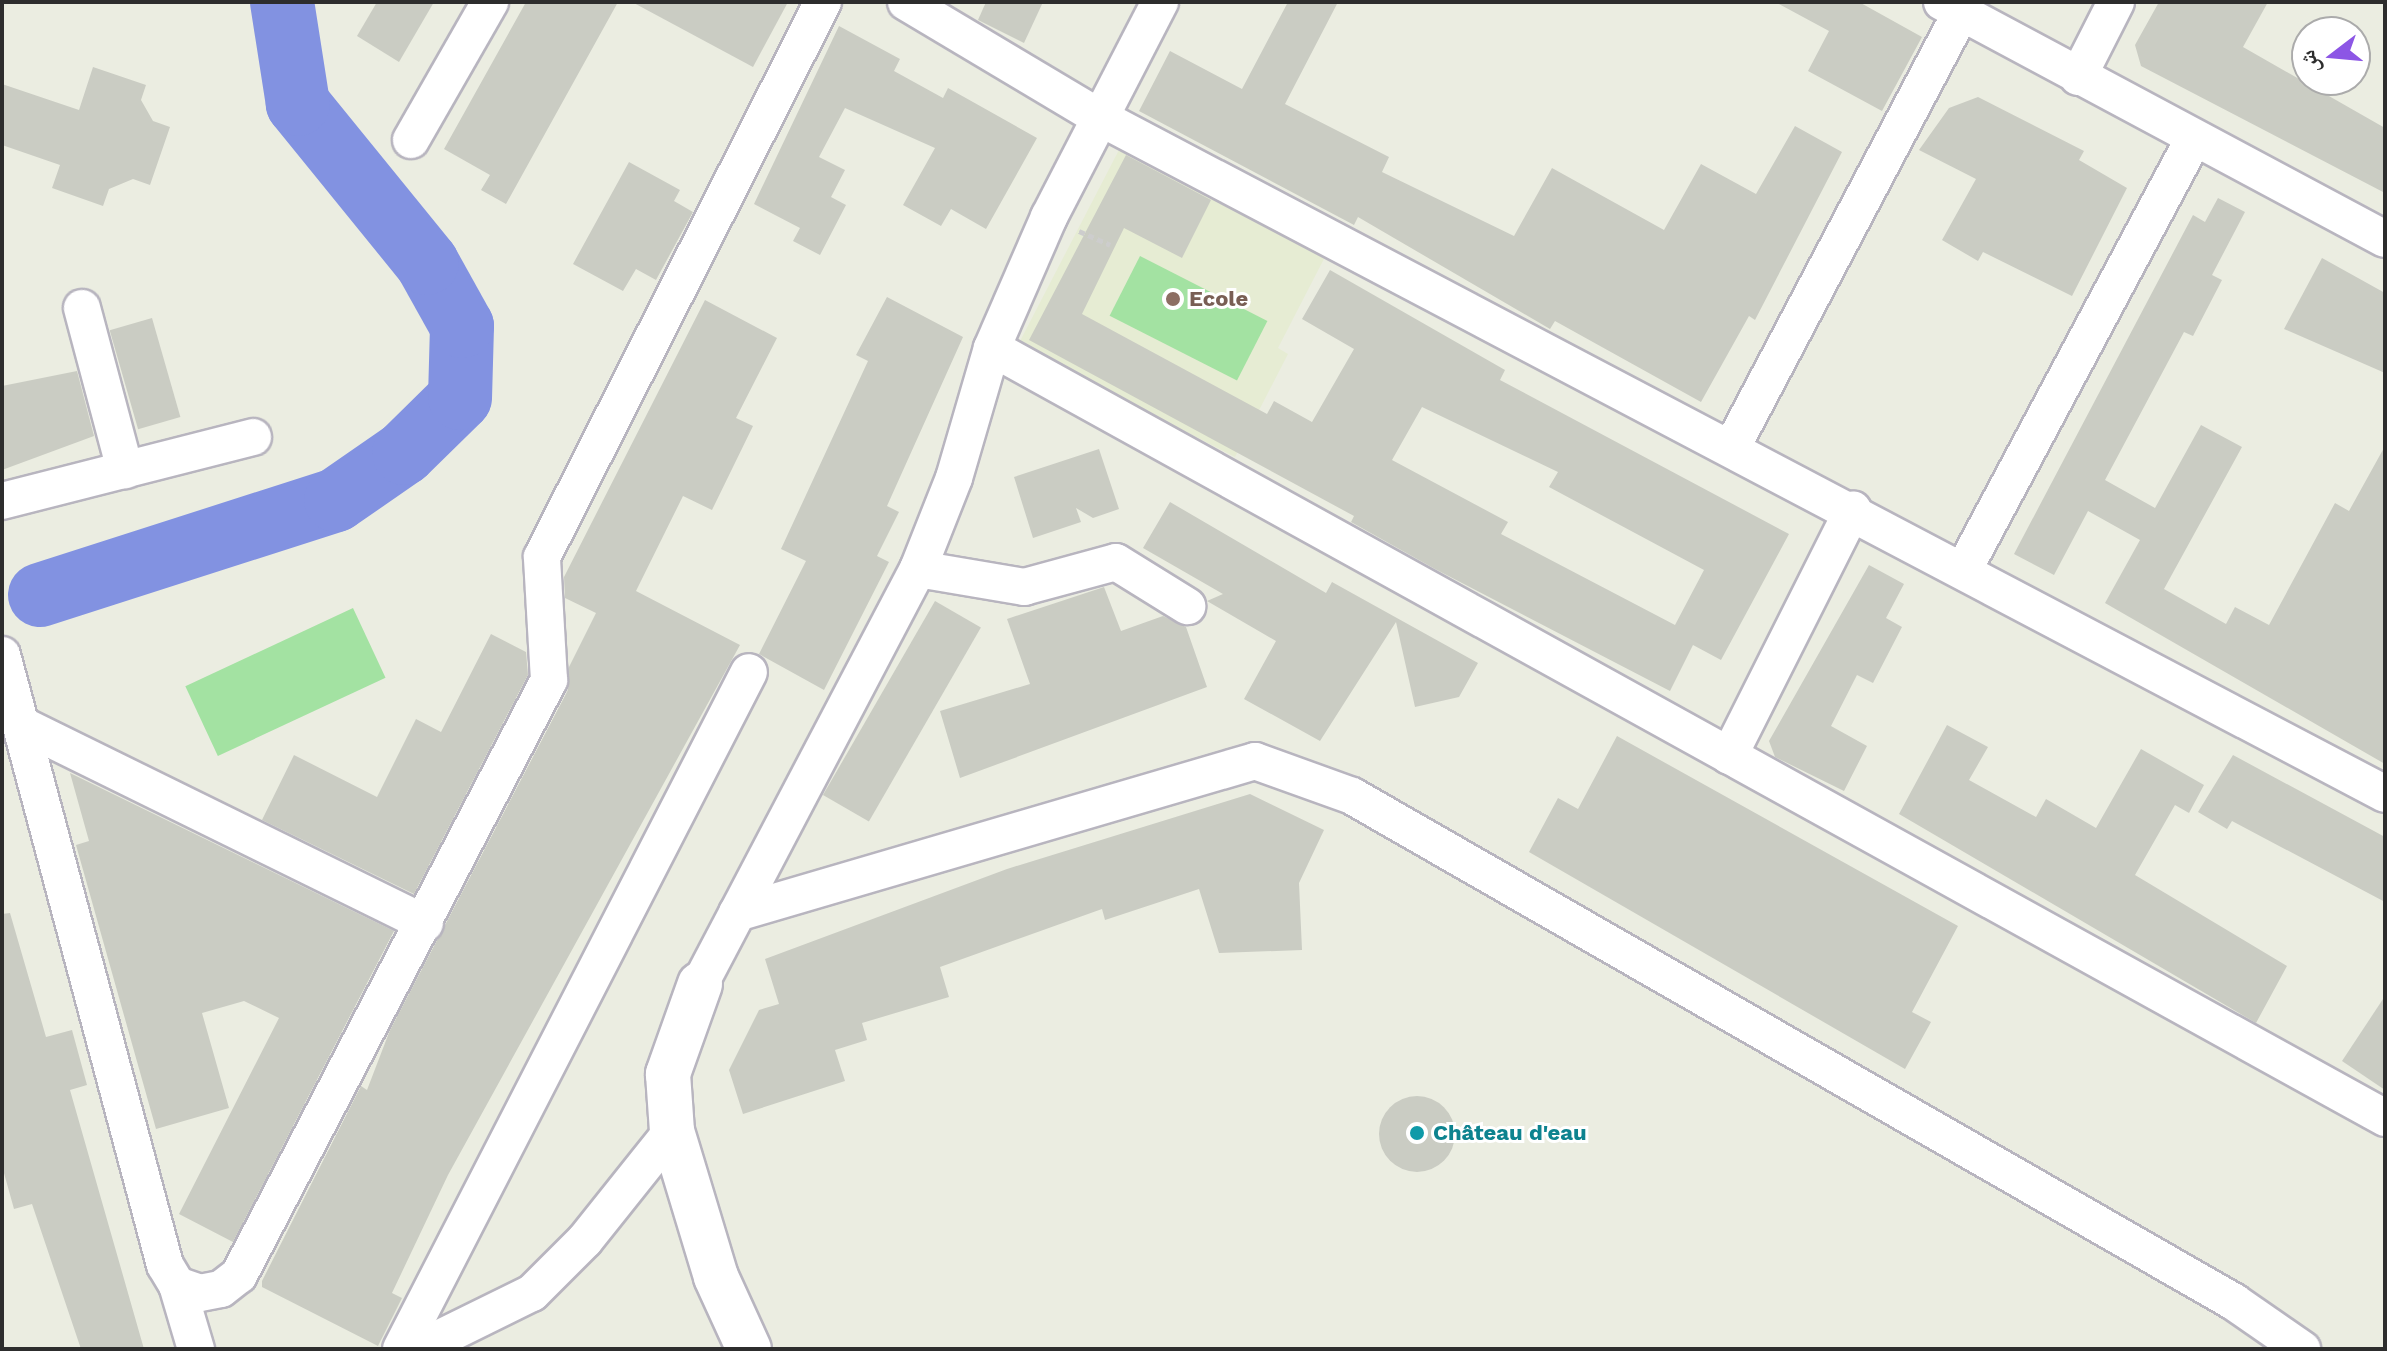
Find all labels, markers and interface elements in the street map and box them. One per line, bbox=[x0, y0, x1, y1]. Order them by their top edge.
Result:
north arrow bbox=[2291, 16, 2371, 96]
text: ش bbox=[2294, 48, 2325, 77]
place label: Ecole bbox=[1189, 286, 1248, 312]
marker: Ecole bbox=[1164, 290, 1182, 308]
place label: Château d'eau bbox=[1433, 1120, 1587, 1146]
marker: Château d'eau bbox=[1408, 1124, 1426, 1142]

